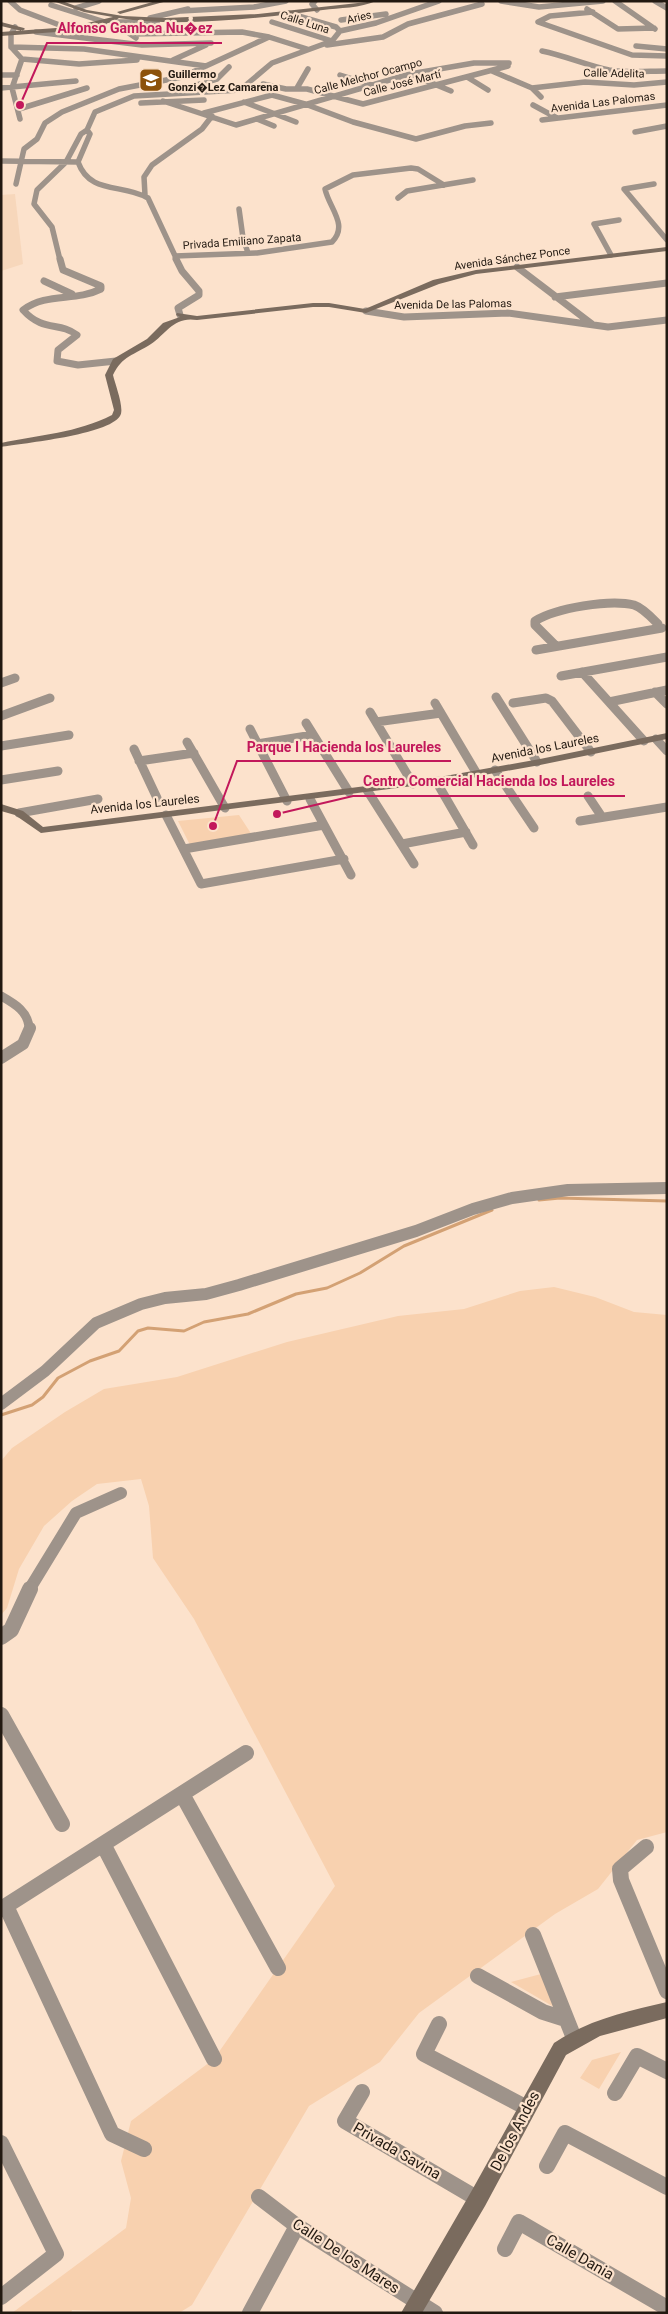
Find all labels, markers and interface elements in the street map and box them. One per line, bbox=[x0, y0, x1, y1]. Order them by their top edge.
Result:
street label: Calle Luna bbox=[279, 8, 331, 37]
street label: Aries bbox=[345, 8, 373, 27]
callout: Alfonso Gamboa Nu�ez bbox=[47, 14, 222, 43]
text: Alfonso Gamboa Nu�ez bbox=[57, 18, 213, 37]
street label: Calle Melchor Ocampo bbox=[313, 56, 423, 97]
street label: Calle Adelita bbox=[583, 66, 645, 81]
school or university icon: Guillermo Gonzi�Lez Camarena bbox=[138, 67, 164, 93]
street label: Calle José Martí bbox=[362, 67, 444, 99]
place label: Guillermo Gonzi�Lez Camarena bbox=[168, 68, 278, 94]
street label: Avenida Las Palomas bbox=[550, 90, 656, 115]
street label: Privada Emiliano Zapata bbox=[182, 231, 302, 252]
street label: Avenida Sánchez Ponce bbox=[453, 244, 571, 273]
street label: Avenida De las Palomas bbox=[394, 297, 512, 312]
street label: Avenida los Laureles bbox=[490, 731, 600, 765]
callout: Parque I Hacienda los Laureles bbox=[237, 732, 451, 761]
text: Parque I Hacienda los Laureles bbox=[247, 739, 441, 755]
callout: Centro Comercial Hacienda los Laureles bbox=[353, 767, 625, 796]
text: Centro Comercial Hacienda los Laureles bbox=[363, 773, 615, 789]
street label: Avenida los Laureles bbox=[90, 791, 200, 817]
street label: De los Andes bbox=[487, 2088, 543, 2174]
street label: Privada Savina bbox=[350, 2119, 444, 2183]
street label: Calle De los Mares bbox=[289, 2215, 403, 2297]
street label: Calle Dania bbox=[543, 2230, 617, 2284]

